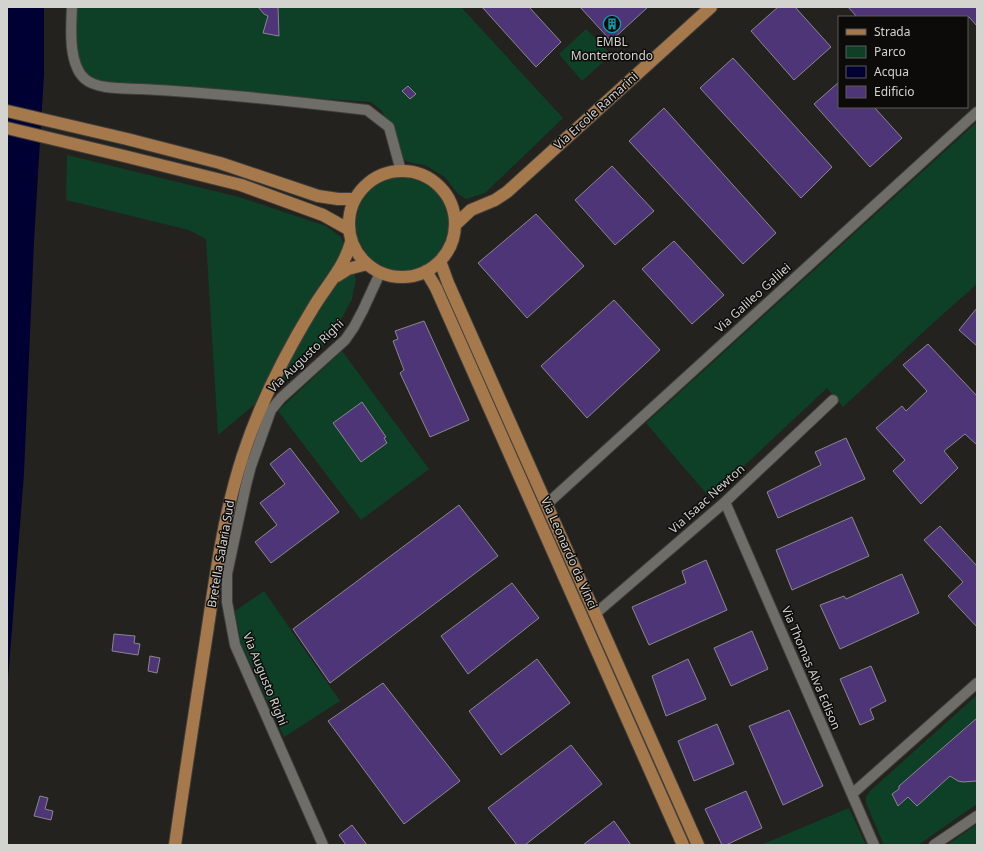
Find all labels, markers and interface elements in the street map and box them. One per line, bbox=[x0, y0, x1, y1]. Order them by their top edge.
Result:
building icon: EMBL Monterotondo bbox=[602, 14, 622, 34]
legend bbox=[838, 16, 968, 108]
text: Strada bbox=[874, 23, 910, 40]
place label: EMBL Monterotondo bbox=[571, 33, 653, 64]
text: Parco bbox=[874, 43, 906, 60]
text: Acqua bbox=[874, 63, 909, 80]
street label: Via Ercole Ramarini bbox=[550, 68, 642, 153]
text: Edificio bbox=[874, 83, 915, 100]
street label: Via Galileo Galilei bbox=[711, 259, 794, 336]
street label: Via Augusto Righi bbox=[264, 315, 347, 396]
street label: Via Isaac Newton bbox=[665, 460, 748, 537]
street label: Via Leonardo da Vinci bbox=[537, 494, 602, 611]
street label: Bretella Salaria Sud bbox=[203, 499, 238, 609]
street label: Via Thomas Alva Edison bbox=[778, 603, 845, 732]
street label: Via Augusto Righi bbox=[239, 630, 292, 728]

